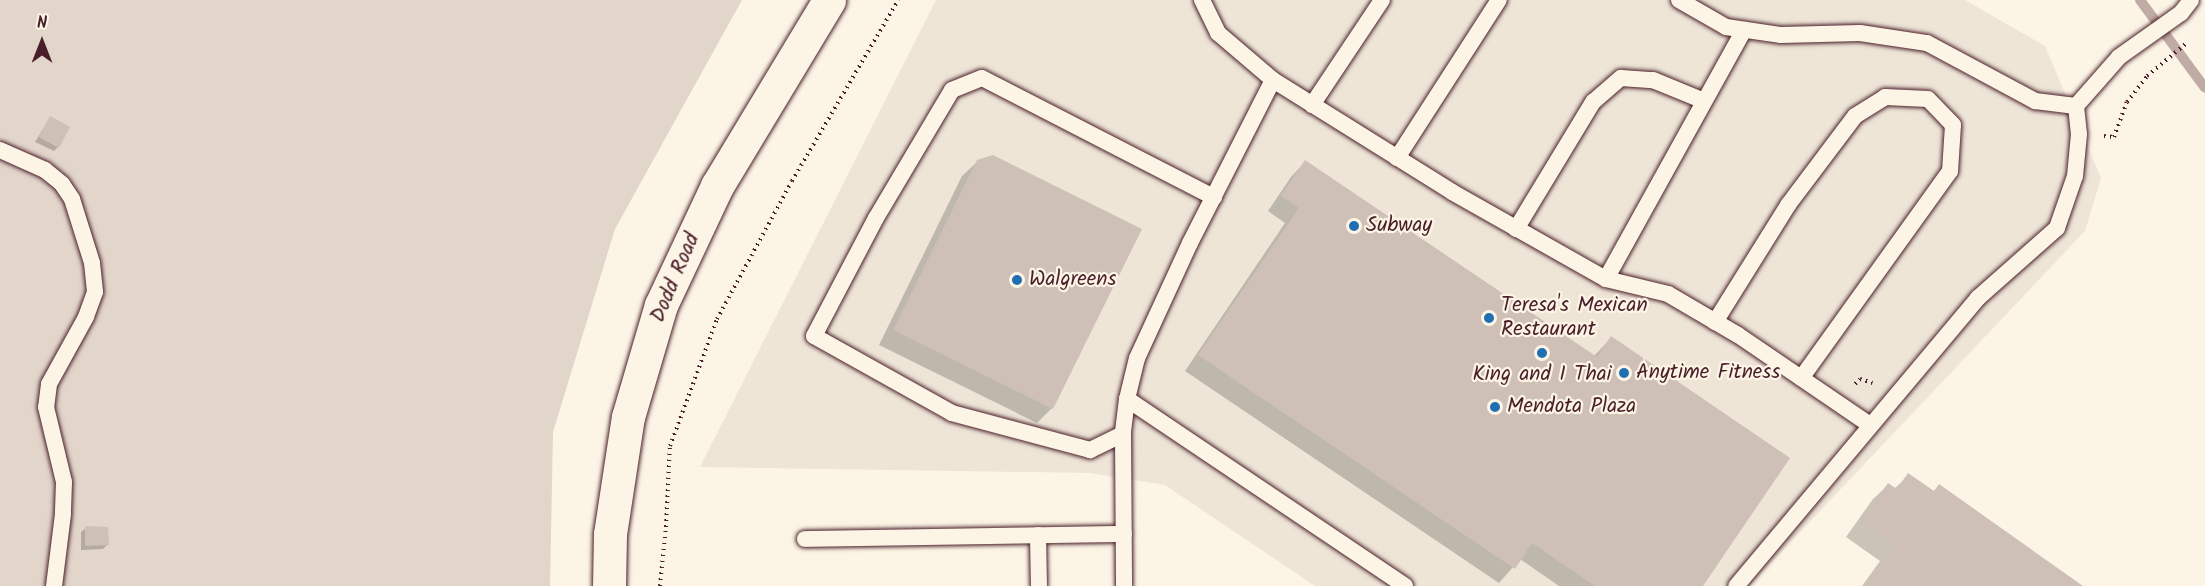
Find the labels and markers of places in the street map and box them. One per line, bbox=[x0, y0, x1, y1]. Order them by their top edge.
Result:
place label: Subway bbox=[1366, 213, 1432, 239]
marker: Subway bbox=[1347, 219, 1361, 233]
place label: Walgreens bbox=[1029, 267, 1116, 293]
marker: Walgreens bbox=[1010, 273, 1024, 287]
place label: Teresa's Mexican Restaurant bbox=[1501, 293, 1648, 343]
marker: Teresa's Mexican Restaurant bbox=[1482, 311, 1496, 325]
marker: King and I Thai bbox=[1535, 346, 1549, 360]
place label: Anytime Fitness bbox=[1636, 360, 1780, 386]
place label: King and I Thai bbox=[1472, 362, 1612, 388]
marker: Anytime Fitness bbox=[1617, 366, 1631, 380]
place label: Mendota Plaza bbox=[1507, 394, 1636, 420]
marker: Mendota Plaza bbox=[1488, 400, 1502, 414]

